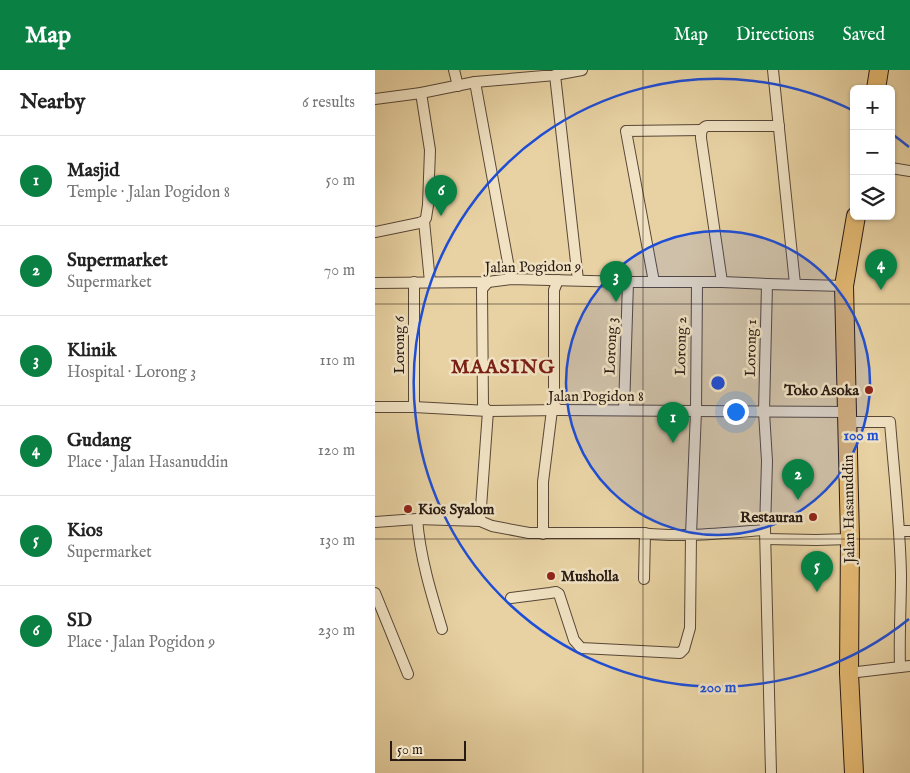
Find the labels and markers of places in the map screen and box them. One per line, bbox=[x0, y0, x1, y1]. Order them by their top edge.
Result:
pin: 6 bbox=[425, 175, 457, 216]
pin: 4 bbox=[865, 249, 897, 290]
pin: 3 bbox=[600, 261, 632, 302]
centre of rings bbox=[709, 374, 727, 392]
place label: Toko Asoka bbox=[783, 381, 860, 400]
marker: Toko Asoka bbox=[863, 384, 875, 396]
pin: 1 bbox=[657, 402, 689, 443]
pin: 2 bbox=[782, 459, 814, 500]
place label: Kios Syalom bbox=[418, 500, 495, 519]
marker: Kios Syalom bbox=[402, 503, 414, 515]
place label: Restauran bbox=[740, 508, 803, 527]
marker: Restauran bbox=[807, 511, 819, 523]
pin: 5 bbox=[801, 551, 833, 592]
place label: Musholla bbox=[561, 567, 619, 586]
marker: Musholla bbox=[545, 570, 557, 582]

